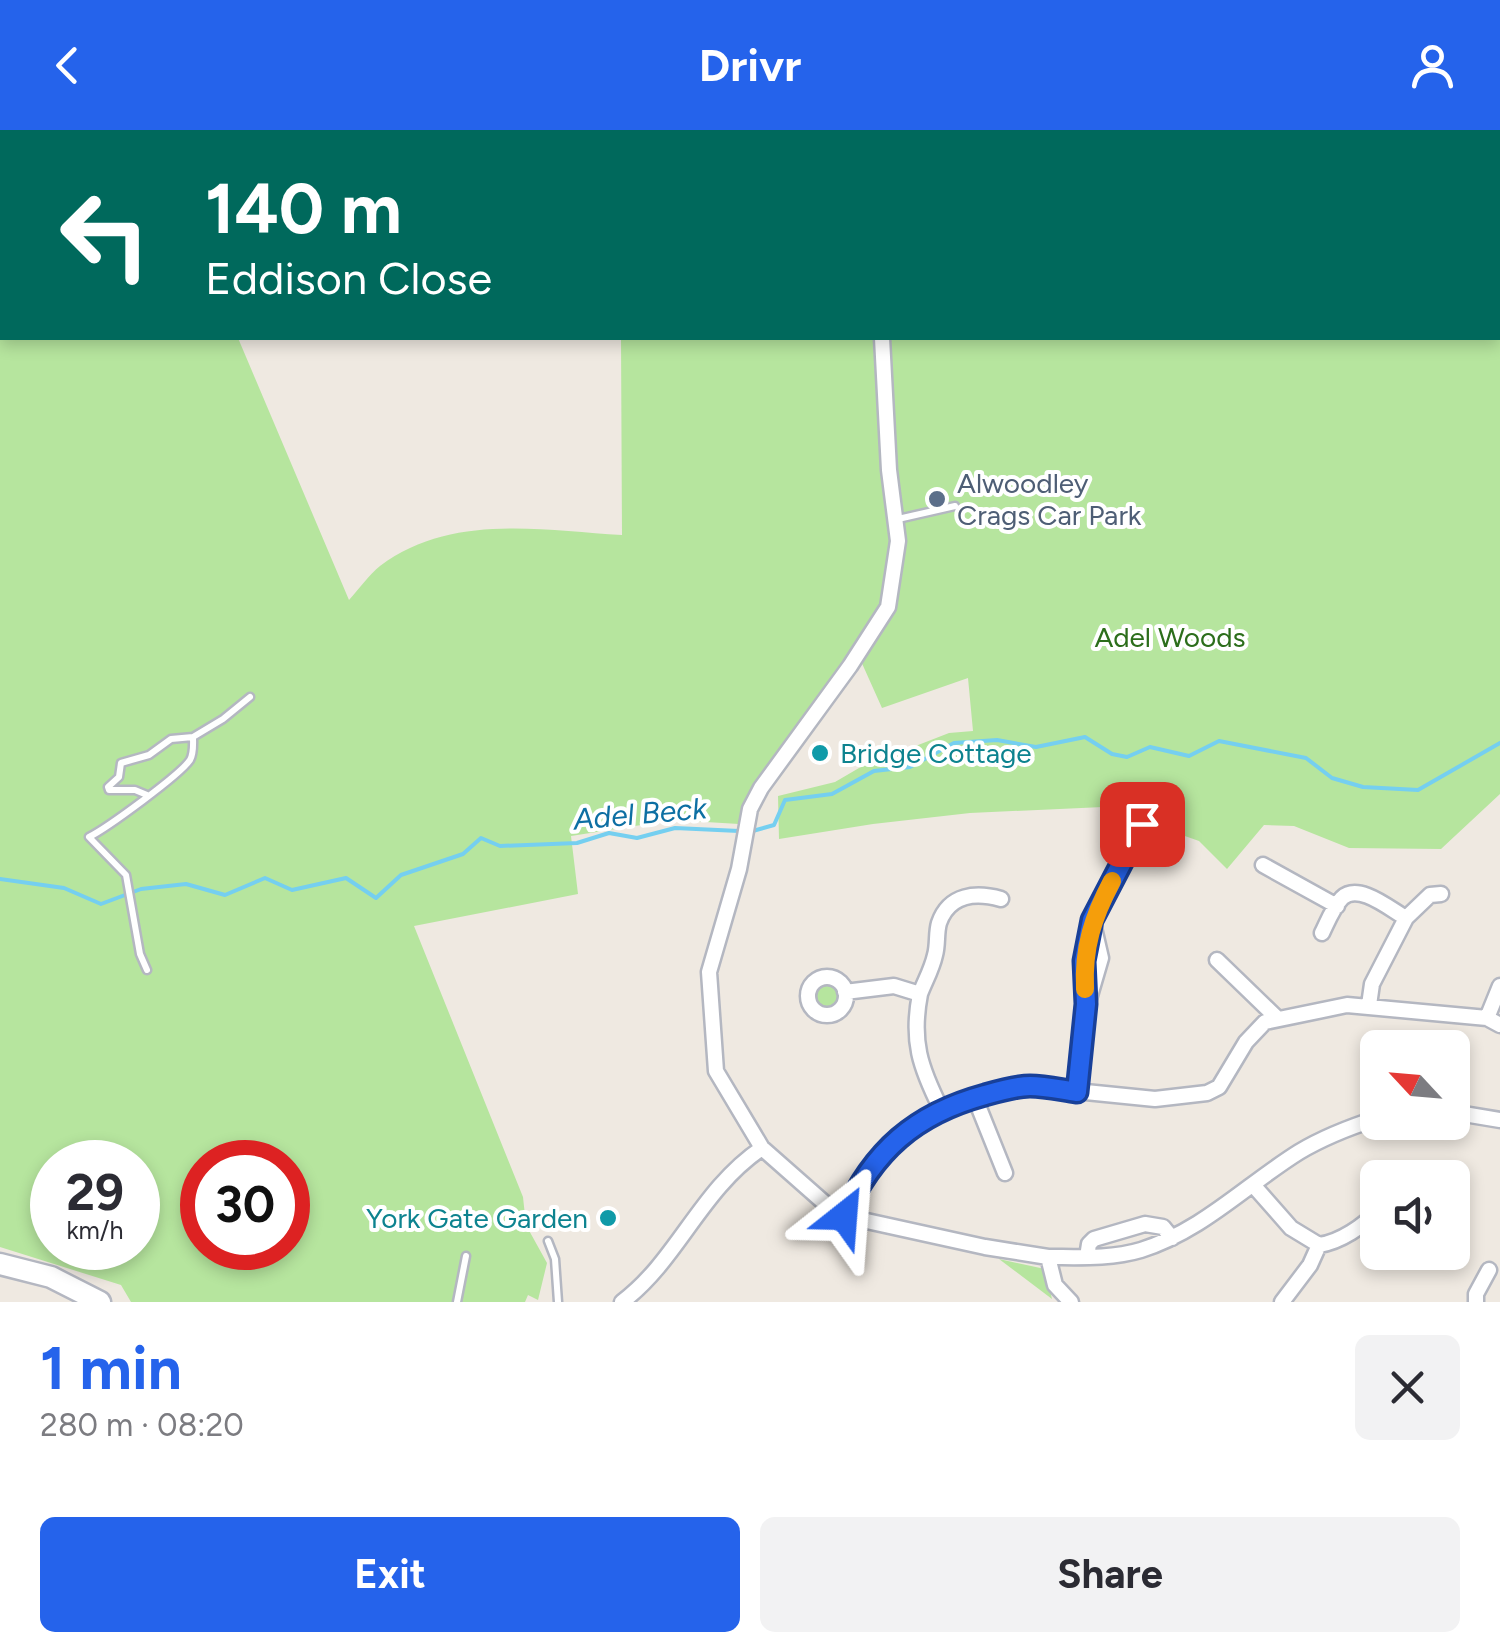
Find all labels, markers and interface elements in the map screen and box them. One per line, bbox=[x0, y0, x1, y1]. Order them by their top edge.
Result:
icon: back bbox=[40, 38, 95, 93]
text: Drivr bbox=[699, 38, 801, 92]
icon: person bbox=[1405, 38, 1460, 93]
text: 140 m bbox=[205, 166, 402, 251]
icon: left bbox=[40, 170, 170, 300]
text: Eddison Close bbox=[205, 251, 492, 305]
place label: Alwoodley Crags Car Park bbox=[957, 466, 1142, 532]
marker: Alwoodley Crags Car Park bbox=[926, 488, 948, 510]
park label: Adel Woods bbox=[1094, 620, 1246, 654]
place label: Bridge Cottage bbox=[840, 736, 1032, 770]
marker: Bridge Cottage bbox=[809, 742, 831, 764]
pin bbox=[1100, 782, 1185, 867]
water label: Adel Beck bbox=[571, 789, 710, 838]
icon: arrive bbox=[1115, 797, 1170, 852]
north arrow bbox=[1360, 1030, 1470, 1140]
map controls bbox=[1360, 1030, 1470, 1270]
speed limit sign: 30 bbox=[180, 1140, 310, 1270]
button: sound bbox=[1360, 1160, 1470, 1270]
text: 29 bbox=[66, 1162, 124, 1223]
position arrow bbox=[792, 1164, 896, 1268]
place label: York Gate Garden bbox=[366, 1201, 588, 1235]
marker: York Gate Garden bbox=[597, 1207, 619, 1229]
text: km/h bbox=[66, 1215, 124, 1245]
text: 1 min bbox=[40, 1332, 182, 1404]
button: close bbox=[1355, 1335, 1460, 1440]
text: 280 m · 08:20 bbox=[40, 1406, 244, 1444]
button: Exit bbox=[40, 1517, 740, 1632]
button: Share bbox=[760, 1517, 1460, 1632]

